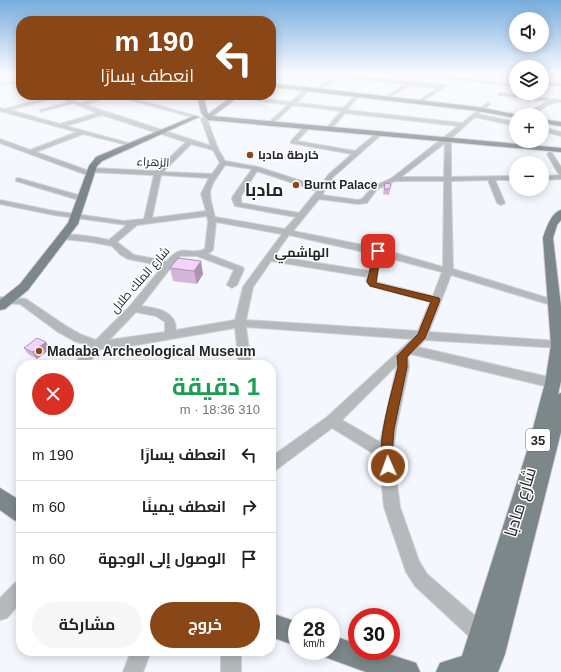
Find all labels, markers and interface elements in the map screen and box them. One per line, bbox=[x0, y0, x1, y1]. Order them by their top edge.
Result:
map controls bbox=[509, 12, 549, 196]
button: sound bbox=[509, 12, 549, 52]
text: 190 m bbox=[115, 26, 194, 57]
icon: left bbox=[208, 32, 260, 84]
button: layers bbox=[509, 60, 549, 100]
text: انعطف يسارًا bbox=[100, 66, 194, 86]
button: + bbox=[509, 108, 549, 148]
place label: خارطة مادبا bbox=[258, 148, 319, 163]
marker: خارطة مادبا bbox=[245, 150, 255, 160]
street label: الزهراء bbox=[136, 154, 170, 170]
button: − bbox=[509, 156, 549, 196]
place label: Burnt Palace bbox=[304, 178, 378, 192]
district label: مادبا bbox=[245, 180, 283, 200]
marker: Burnt Palace bbox=[291, 180, 301, 190]
pin bbox=[361, 234, 395, 268]
icon: arrive bbox=[367, 240, 389, 262]
street label: شارع الملك طلال bbox=[107, 244, 173, 317]
district label: الهاشمي bbox=[275, 245, 329, 264]
place label: Madaba Archeological Museum bbox=[47, 343, 256, 359]
marker: Madaba Archeological Museum bbox=[34, 346, 44, 356]
button: close bbox=[32, 373, 74, 415]
text: 1 دقيقة bbox=[172, 373, 260, 400]
text: 310 m · 18:36 bbox=[180, 402, 260, 417]
road number: 35 bbox=[526, 429, 550, 451]
icon: left bbox=[238, 444, 260, 466]
position arrow bbox=[367, 445, 409, 487]
text: 190 m bbox=[32, 446, 74, 463]
text: انعطف يسارًا bbox=[140, 446, 226, 463]
street label: شارع مادبا bbox=[501, 465, 542, 540]
icon: right bbox=[238, 496, 260, 518]
text: 60 m bbox=[32, 498, 65, 515]
text: انعطف يمينًا bbox=[142, 498, 226, 515]
icon: arrive bbox=[238, 548, 260, 570]
text: 60 m bbox=[32, 550, 65, 567]
text: الوصول إلى الوجهة bbox=[98, 550, 226, 567]
button: مشاركة bbox=[32, 602, 142, 648]
button: خروج bbox=[150, 602, 260, 648]
speed limit sign: 30 bbox=[348, 608, 400, 660]
text: 28 bbox=[303, 618, 325, 640]
text: km/h bbox=[303, 638, 325, 649]

